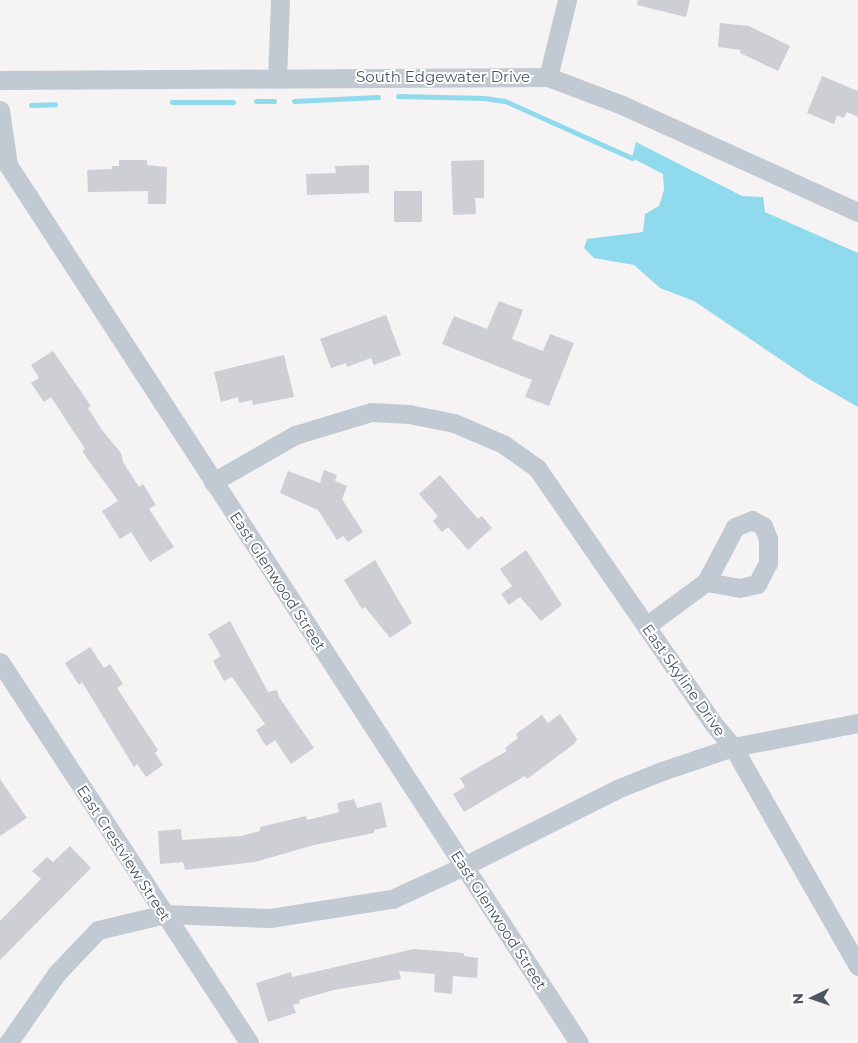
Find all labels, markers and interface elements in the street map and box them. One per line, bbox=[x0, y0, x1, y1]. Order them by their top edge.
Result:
street label: South Edgewater Drive bbox=[356, 68, 530, 86]
street label: East Glenwood Street bbox=[226, 508, 330, 654]
street label: East Skyline Drive bbox=[639, 621, 729, 739]
street label: East Crestview Street bbox=[73, 782, 175, 924]
street label: East Glenwood Street bbox=[447, 847, 551, 993]
north arrow bbox=[788, 973, 838, 1023]
text: N bbox=[789, 993, 807, 1005]

